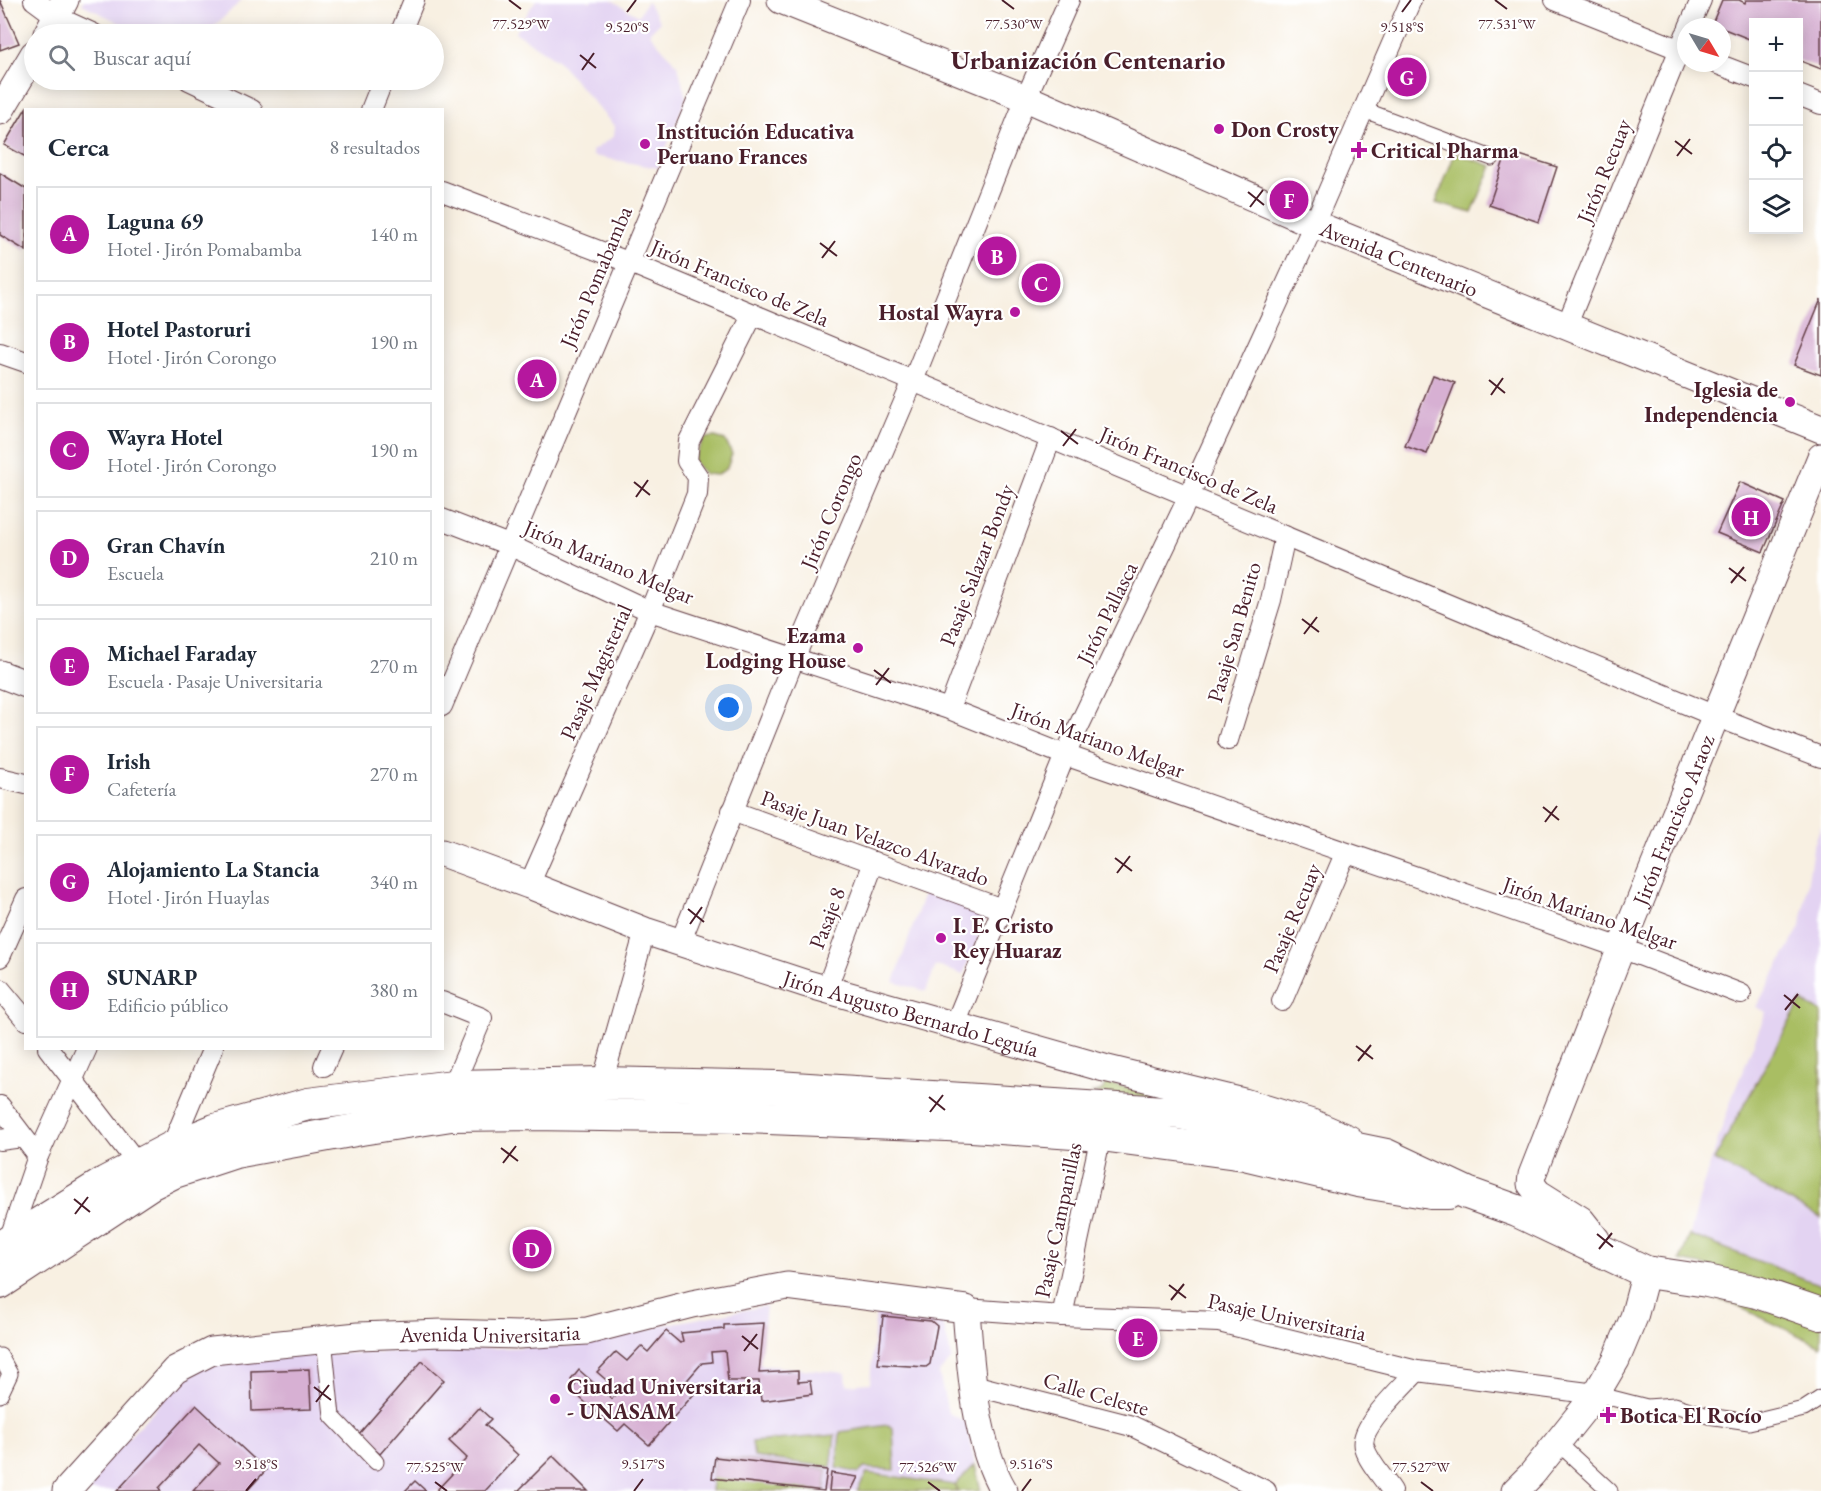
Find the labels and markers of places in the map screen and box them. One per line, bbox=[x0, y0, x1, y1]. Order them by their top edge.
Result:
pin: G bbox=[1388, 54, 1426, 100]
place label: Don Crosty bbox=[1231, 115, 1339, 144]
place label: Institución Educativa Peruano Frances bbox=[657, 117, 855, 171]
marker: Don Crosty bbox=[1212, 122, 1226, 136]
place label: Critical Pharma bbox=[1371, 136, 1519, 165]
marker: Institución Educativa Peruano Frances bbox=[638, 137, 652, 151]
marker: Critical Pharma bbox=[1352, 143, 1366, 157]
pin: F bbox=[1270, 178, 1308, 222]
pin: B bbox=[978, 234, 1016, 278]
pin: C bbox=[1022, 260, 1060, 306]
place label: Hostal Wayra bbox=[879, 298, 1003, 327]
marker: Hostal Wayra bbox=[1008, 305, 1022, 319]
pin: A bbox=[518, 356, 556, 401]
place label: Iglesia de Independencia bbox=[1644, 375, 1778, 429]
marker: Iglesia de Independencia bbox=[1783, 395, 1797, 409]
pin: H bbox=[1732, 494, 1770, 540]
place label: Ezama Lodging House bbox=[705, 621, 846, 675]
marker: Ezama Lodging House bbox=[851, 641, 865, 655]
place label: I. E. Cristo Rey Huaraz bbox=[953, 911, 1062, 965]
marker: I. E. Cristo Rey Huaraz bbox=[934, 931, 948, 945]
pin: D bbox=[512, 1226, 552, 1272]
pin: E bbox=[1118, 1316, 1158, 1360]
place label: Ciudad Universitaria - UNASAM bbox=[567, 1372, 762, 1426]
marker: Ciudad Universitaria - UNASAM bbox=[548, 1392, 562, 1406]
place label: Botica El Rocío bbox=[1620, 1401, 1761, 1430]
marker: Botica El Rocío bbox=[1601, 1408, 1615, 1422]

